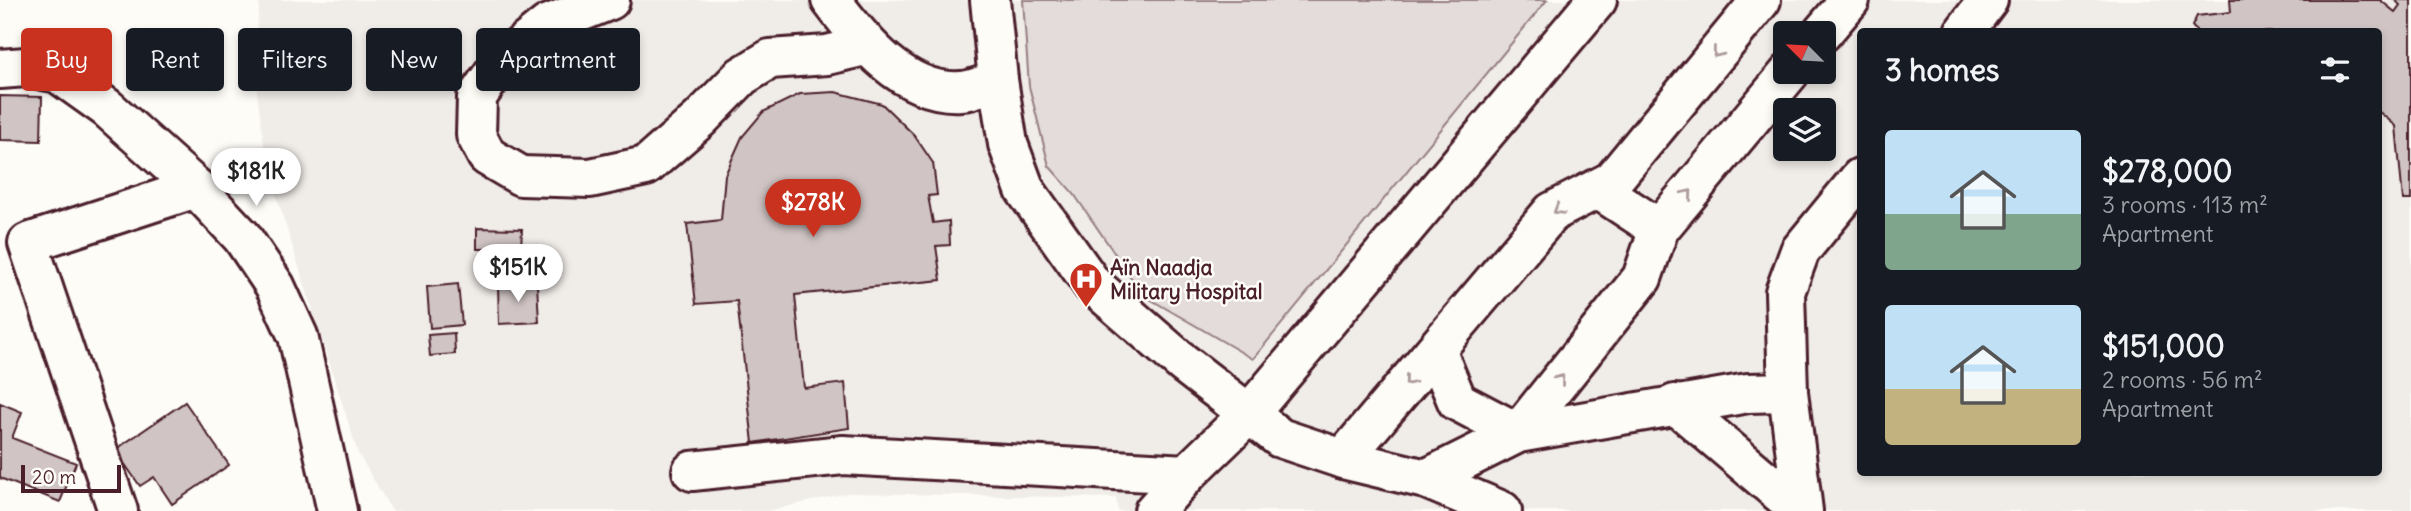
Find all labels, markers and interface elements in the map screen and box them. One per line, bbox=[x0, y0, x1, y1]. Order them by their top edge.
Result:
north arrow bbox=[1773, 21, 1836, 84]
map controls bbox=[1773, 21, 1836, 161]
chip: Buy bbox=[21, 28, 112, 91]
chip: Rent bbox=[126, 28, 224, 91]
chip: Filters bbox=[238, 28, 352, 91]
chip: New bbox=[366, 28, 462, 91]
chip: Apartment bbox=[476, 28, 640, 91]
one-way arrow bbox=[1713, 45, 1726, 57]
text: 3 homes bbox=[1885, 51, 1999, 89]
icon: filters bbox=[2316, 51, 2354, 89]
button: layers bbox=[1773, 98, 1836, 161]
pin: $181K bbox=[207, 148, 305, 208]
text: $278,000 bbox=[2102, 152, 2233, 190]
text: $181K bbox=[227, 156, 285, 185]
icon: home bbox=[1941, 158, 2025, 242]
pin: $278K bbox=[764, 180, 862, 239]
text: $278K bbox=[781, 187, 845, 216]
one-way arrow bbox=[1680, 189, 1692, 202]
text: 3 rooms · 113 m² bbox=[2102, 190, 2268, 219]
one-way arrow bbox=[1553, 202, 1566, 215]
text: Apartment bbox=[2102, 219, 2214, 248]
pin: $151K bbox=[469, 244, 567, 304]
text: $151K bbox=[489, 252, 547, 281]
place label: Aïn Naadja Military Hospital bbox=[1110, 254, 1263, 305]
hospital icon: Aïn Naadja Military Hospital bbox=[1067, 260, 1105, 309]
text: $151,000 bbox=[2102, 327, 2225, 365]
icon: home bbox=[1941, 333, 2025, 417]
text: 2 rooms · 56 m² bbox=[2102, 365, 2263, 394]
one-way arrow bbox=[1405, 373, 1417, 386]
one-way arrow bbox=[1552, 375, 1565, 387]
text: Apartment bbox=[2102, 394, 2214, 423]
scale bar bbox=[21, 462, 121, 494]
text: 20 m bbox=[32, 465, 76, 489]

